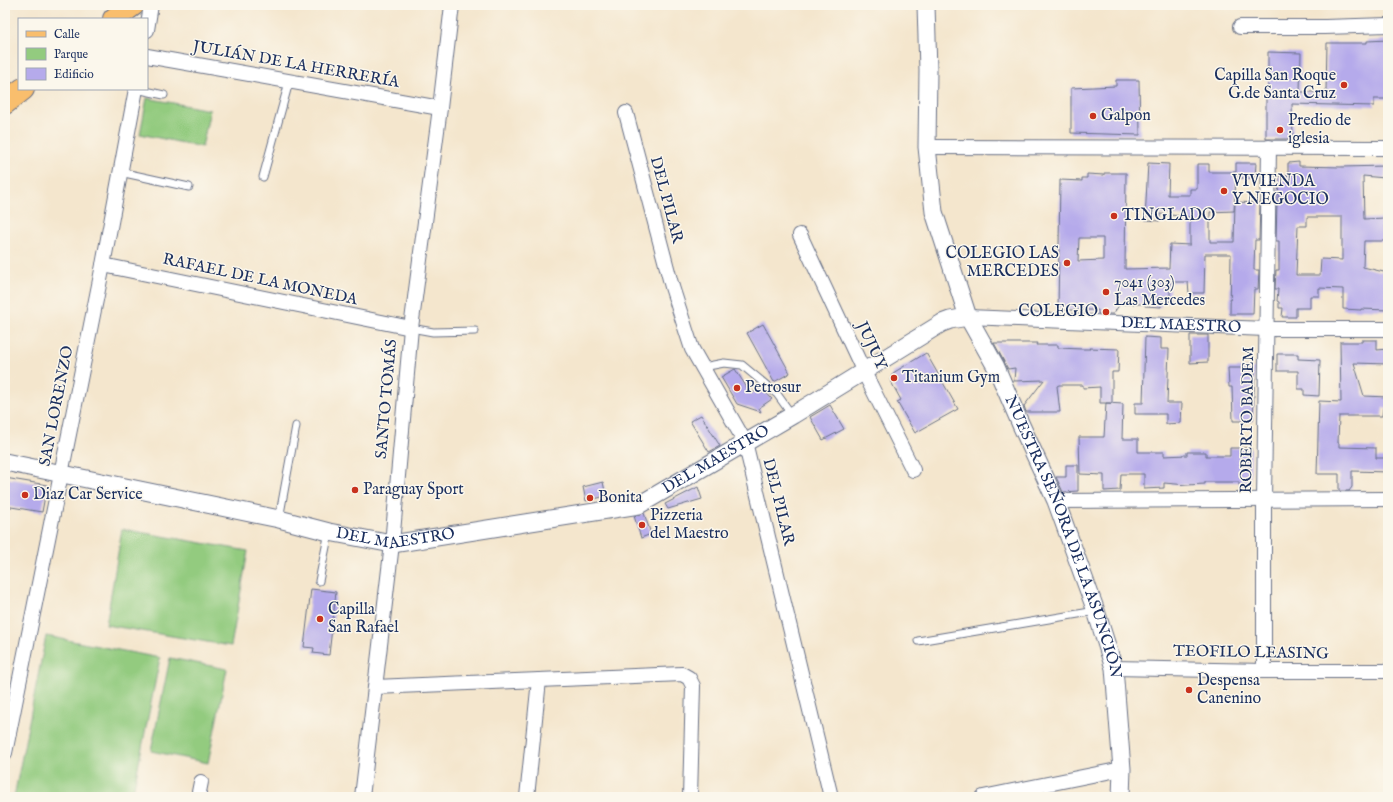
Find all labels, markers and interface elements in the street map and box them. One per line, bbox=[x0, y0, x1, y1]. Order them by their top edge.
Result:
legend bbox=[18, 18, 148, 90]
text: Calle bbox=[54, 27, 80, 42]
street label: JULIÁN DE LA HERRERÍA bbox=[189, 35, 402, 93]
text: Parque bbox=[54, 47, 89, 63]
place label: Capilla San Roque G.de Santa Cruz bbox=[1214, 66, 1336, 104]
text: Edificio bbox=[54, 67, 94, 82]
marker: Capilla San Roque G.de Santa Cruz bbox=[1339, 80, 1349, 90]
place label: Galpon bbox=[1101, 106, 1151, 126]
marker: Galpon bbox=[1088, 111, 1098, 121]
place label: Predio de iglesia bbox=[1288, 111, 1351, 149]
marker: Predio de iglesia bbox=[1275, 125, 1285, 135]
street label: DEL PILAR bbox=[645, 154, 687, 246]
place label: VIVIENDA Y NEGOCIO bbox=[1231, 172, 1329, 210]
marker: VIVIENDA Y NEGOCIO bbox=[1219, 186, 1229, 196]
place label: TINGLADO bbox=[1122, 206, 1215, 226]
marker: TINGLADO bbox=[1109, 211, 1119, 221]
place label: COLEGIO LAS MERCEDES bbox=[945, 244, 1059, 282]
street label: RAFAEL DE LA MONEDA bbox=[161, 250, 360, 311]
marker: COLEGIO LAS MERCEDES bbox=[1062, 258, 1072, 268]
place label: 7041 (303) Las Mercedes bbox=[1114, 273, 1206, 311]
marker: 7041 (303) Las Mercedes bbox=[1101, 287, 1111, 297]
place label: COLEGIO bbox=[1018, 302, 1098, 322]
marker: COLEGIO bbox=[1101, 307, 1111, 317]
street label: DEL MAESTRO bbox=[1120, 313, 1241, 338]
street label: JUJUY bbox=[850, 317, 891, 374]
street label: SANTO TOMÁS bbox=[370, 338, 402, 460]
street label: SAN LORENZO bbox=[36, 344, 78, 468]
street label: ROBERTO BADEM bbox=[1237, 346, 1259, 494]
place label: Titanium Gym bbox=[902, 368, 1000, 388]
marker: Titanium Gym bbox=[889, 373, 899, 383]
place label: Petrosur bbox=[745, 378, 801, 398]
marker: Petrosur bbox=[732, 383, 742, 393]
street label: NUESTRA SEÑORA DE LA ASUNCIÓN bbox=[1000, 393, 1125, 679]
street label: DEL MAESTRO bbox=[659, 421, 773, 499]
street label: DEL PILAR bbox=[758, 456, 799, 548]
place label: Paraguay Sport bbox=[363, 480, 464, 500]
place label: Diaz Car Service bbox=[33, 485, 143, 505]
marker: Paraguay Sport bbox=[350, 485, 360, 495]
place label: Bonita bbox=[598, 488, 642, 508]
marker: Diaz Car Service bbox=[20, 490, 30, 500]
marker: Bonita bbox=[585, 493, 595, 503]
place label: Pizzeria del Maestro bbox=[650, 506, 729, 544]
marker: Pizzeria del Maestro bbox=[637, 520, 647, 530]
street label: DEL MAESTRO bbox=[334, 524, 456, 555]
place label: Capilla San Rafael bbox=[328, 600, 399, 638]
marker: Capilla San Rafael bbox=[315, 614, 325, 624]
street label: TEOFILO LEASING bbox=[1173, 642, 1329, 664]
place label: Despensa Canenino bbox=[1197, 671, 1262, 709]
marker: Despensa Canenino bbox=[1184, 685, 1194, 695]

